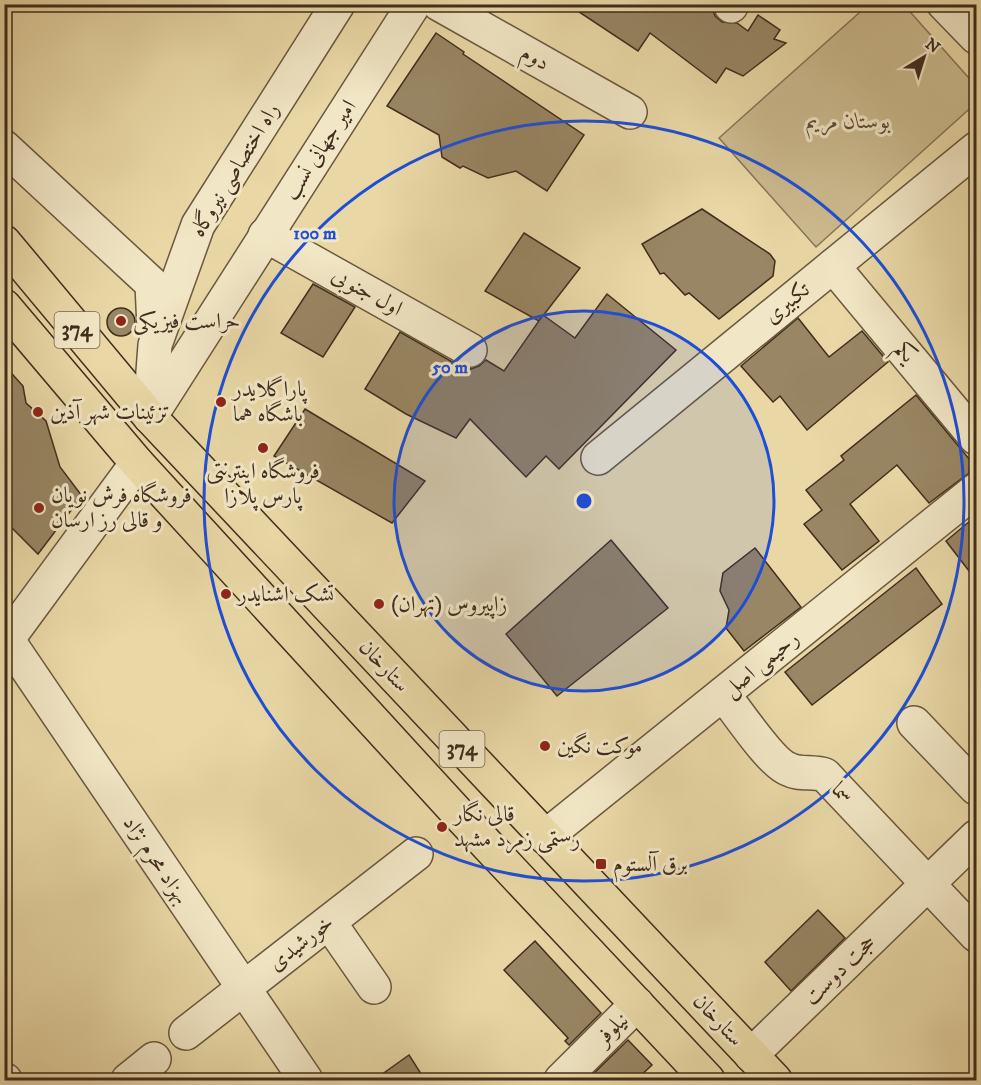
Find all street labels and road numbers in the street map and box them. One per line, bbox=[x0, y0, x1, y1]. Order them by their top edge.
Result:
street label: دوم bbox=[513, 39, 554, 81]
street label: امیر جهانی نسب bbox=[278, 95, 362, 205]
street label: راه اختصاصی نیروگاه bbox=[184, 98, 286, 242]
street label: اول جنوبی bbox=[326, 262, 407, 324]
street label: تکبیری bbox=[759, 276, 816, 330]
road number: 374 bbox=[54, 312, 100, 348]
street label: یکم bbox=[884, 336, 923, 373]
street label: رحیمی اصل bbox=[717, 625, 805, 704]
street label: ستارخان bbox=[353, 634, 415, 698]
road number: 374 bbox=[440, 731, 484, 767]
street label: سما bbox=[825, 776, 859, 810]
street label: بهزاد محرم نژاد bbox=[112, 811, 195, 912]
street label: خورشیدی bbox=[263, 909, 339, 977]
street label: حجت دوست bbox=[798, 929, 882, 1011]
street label: ستارخان bbox=[687, 988, 749, 1052]
street label: نیلوفر bbox=[588, 1007, 634, 1053]

